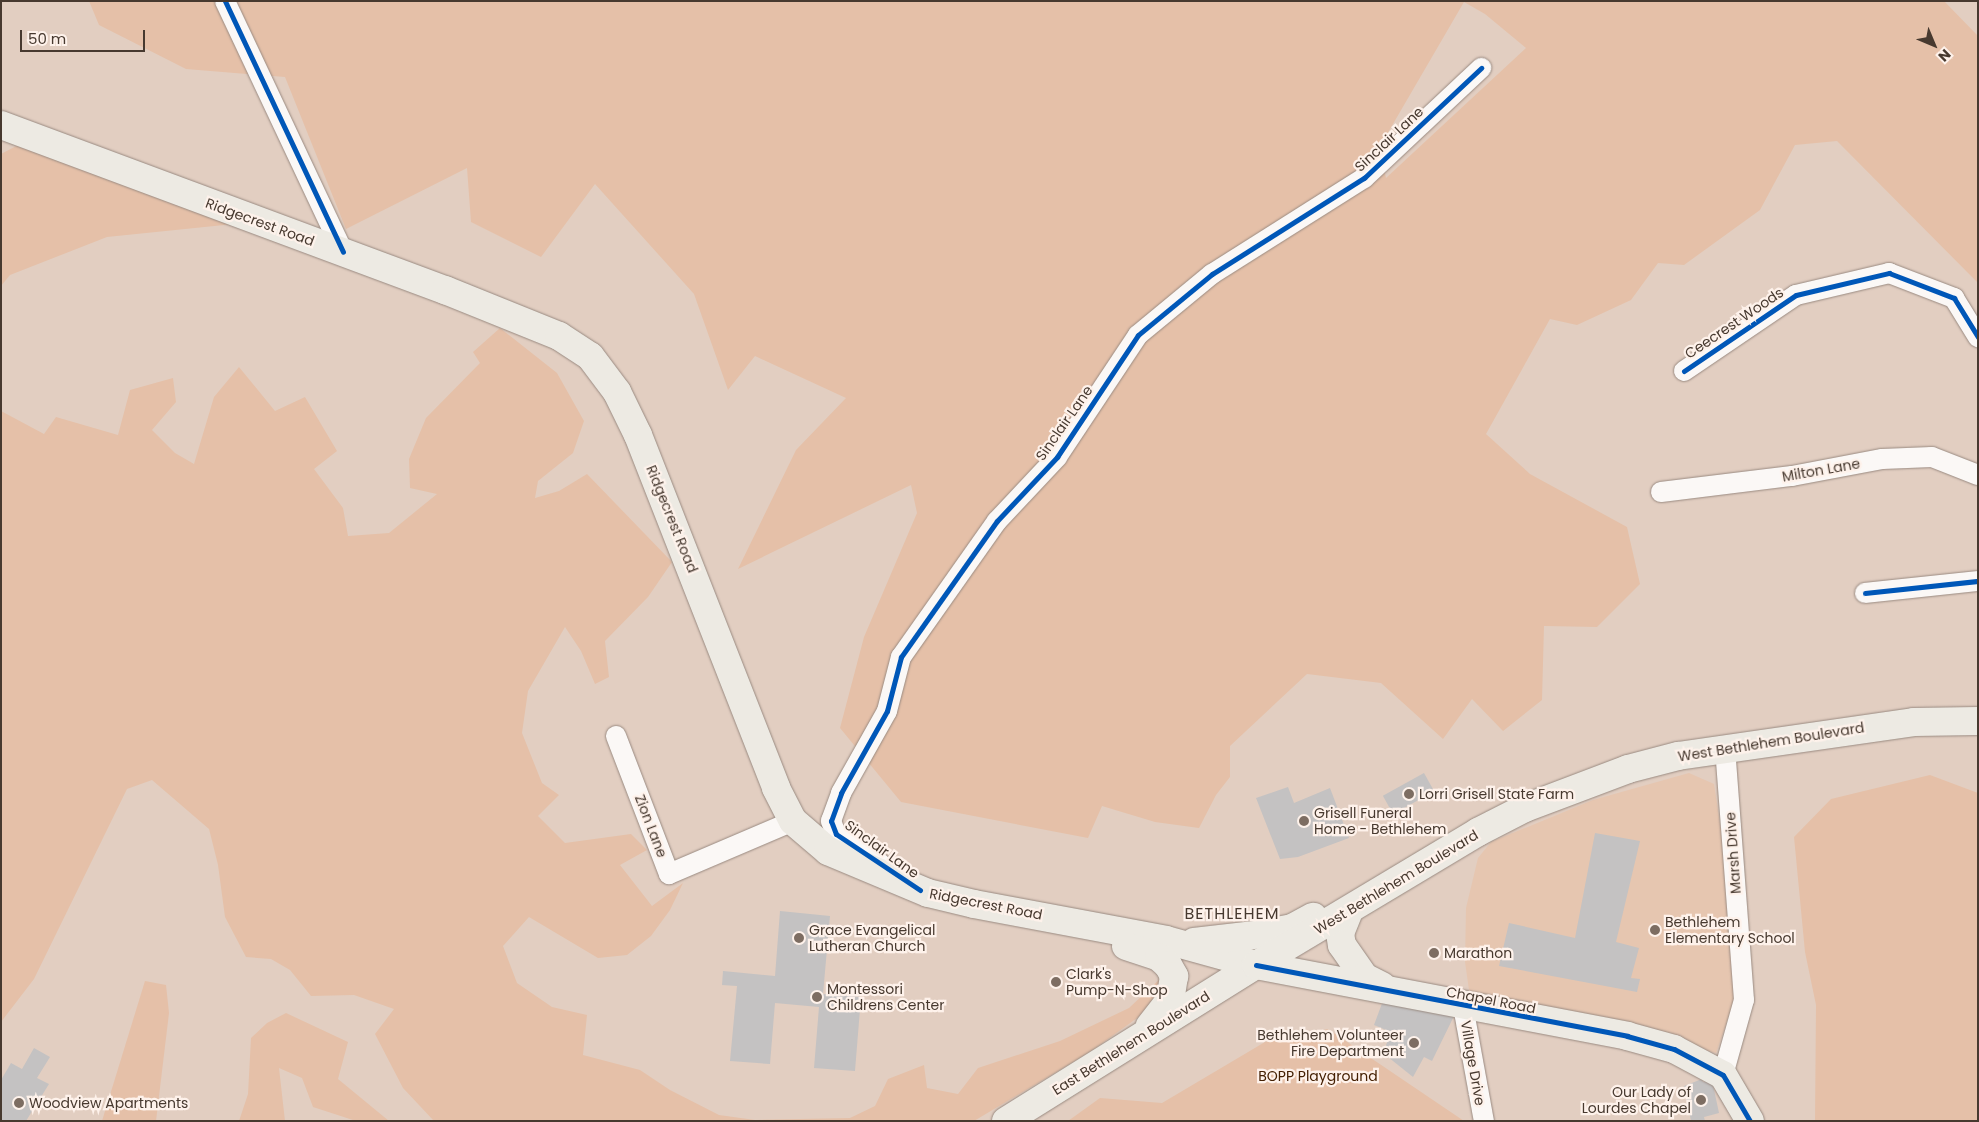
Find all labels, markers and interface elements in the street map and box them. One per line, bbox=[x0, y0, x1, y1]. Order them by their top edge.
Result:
scale bar bbox=[22, 20, 148, 52]
north arrow bbox=[1909, 20, 1959, 70]
text: 50 m bbox=[28, 28, 66, 49]
text: N bbox=[1934, 45, 1955, 66]
street label: Sinclair Lane bbox=[1351, 103, 1427, 175]
street label: Ridgecrest Road bbox=[203, 195, 317, 249]
street label: Ceecrest Woods bbox=[1682, 284, 1786, 362]
street label: Sinclair Lane bbox=[1032, 382, 1096, 464]
street label: Milton Lane bbox=[1781, 455, 1861, 485]
street label: Ridgecrest Road bbox=[643, 463, 701, 575]
street label: West Bethlehem Boulevard bbox=[1677, 719, 1865, 765]
place label: Lorri Grisell State Farm bbox=[1419, 786, 1574, 802]
marker: Lorri Grisell State Farm bbox=[1403, 788, 1415, 800]
street label: Zion Lane bbox=[631, 792, 671, 860]
place label: Grisell Funeral Home - Bethlehem bbox=[1314, 805, 1446, 838]
street label: Marsh Drive bbox=[1722, 812, 1744, 894]
marker: Grisell Funeral Home - Bethlehem bbox=[1298, 815, 1310, 827]
street label: Sinclair Lane bbox=[842, 816, 922, 882]
street label: West Bethlehem Boulevard bbox=[1311, 826, 1481, 938]
street label: Ridgecrest Road bbox=[928, 885, 1044, 923]
district label: BETHLEHEM bbox=[1183, 904, 1281, 924]
place label: Bethlehem Elementary School bbox=[1665, 914, 1795, 946]
place label: Grace Evangelical Lutheran Church bbox=[809, 922, 935, 954]
marker: Bethlehem Elementary School bbox=[1649, 924, 1661, 936]
marker: Grace Evangelical Lutheran Church bbox=[793, 932, 805, 944]
place label: Marathon bbox=[1444, 945, 1512, 961]
marker: Marathon bbox=[1428, 947, 1440, 959]
place label: Clark's Pump-N-Shop bbox=[1066, 966, 1168, 999]
marker: Clark's Pump-N-Shop bbox=[1050, 976, 1062, 988]
place label: Montessori Childrens Center bbox=[827, 981, 944, 1014]
street label: Chapel Road bbox=[1445, 983, 1537, 1017]
street label: East Bethlehem Boulevard bbox=[1049, 987, 1213, 1099]
marker: Montessori Childrens Center bbox=[811, 991, 823, 1003]
street label: Village Drive bbox=[1457, 1019, 1489, 1107]
place label: Bethlehem Volunteer Fire Department bbox=[1257, 1027, 1404, 1060]
marker: Bethlehem Volunteer Fire Department bbox=[1408, 1037, 1420, 1049]
park label: BOPP Playground bbox=[1258, 1068, 1378, 1084]
place label: Our Lady of Lourdes Chapel bbox=[1582, 1084, 1691, 1116]
marker: Our Lady of Lourdes Chapel bbox=[1695, 1094, 1707, 1106]
place label: Woodview Apartments bbox=[29, 1095, 188, 1111]
marker: Woodview Apartments bbox=[13, 1097, 25, 1109]

